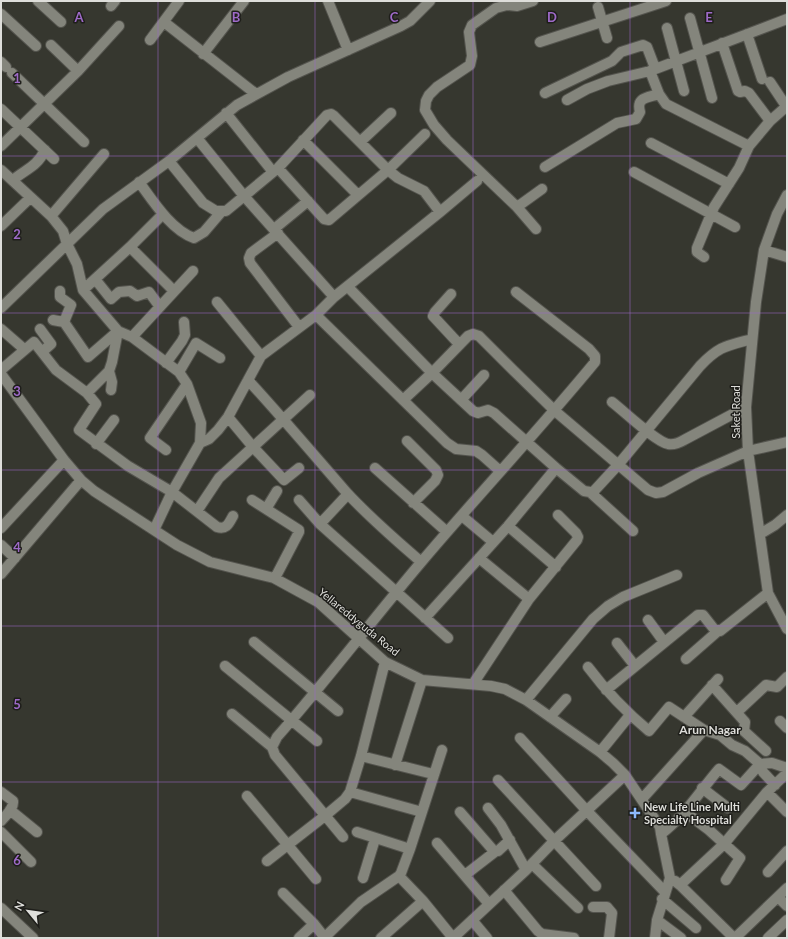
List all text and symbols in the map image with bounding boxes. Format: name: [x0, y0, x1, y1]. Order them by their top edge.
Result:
text: A: [73, 9, 84, 25]
text: B: [232, 9, 241, 25]
text: C: [390, 9, 399, 25]
text: D: [547, 9, 557, 25]
text: E: [705, 9, 713, 25]
text: 1: [13, 70, 21, 86]
text: 2: [13, 226, 21, 242]
text: 3: [13, 383, 21, 399]
street label: Saket Road: [729, 385, 742, 439]
text: 4: [13, 539, 21, 555]
street label: Yellareddyguda Road: [316, 585, 402, 658]
text: 5: [13, 696, 21, 712]
district label: Arun Nagar: [678, 722, 741, 737]
place label: New Life Line Multi Specialty Hospital: [644, 800, 740, 826]
marker: New Life Line Multi Specialty Hospital: [629, 807, 641, 819]
text: 6: [13, 852, 21, 868]
north arrow: [8, 891, 48, 931]
text: N: [11, 899, 27, 913]

